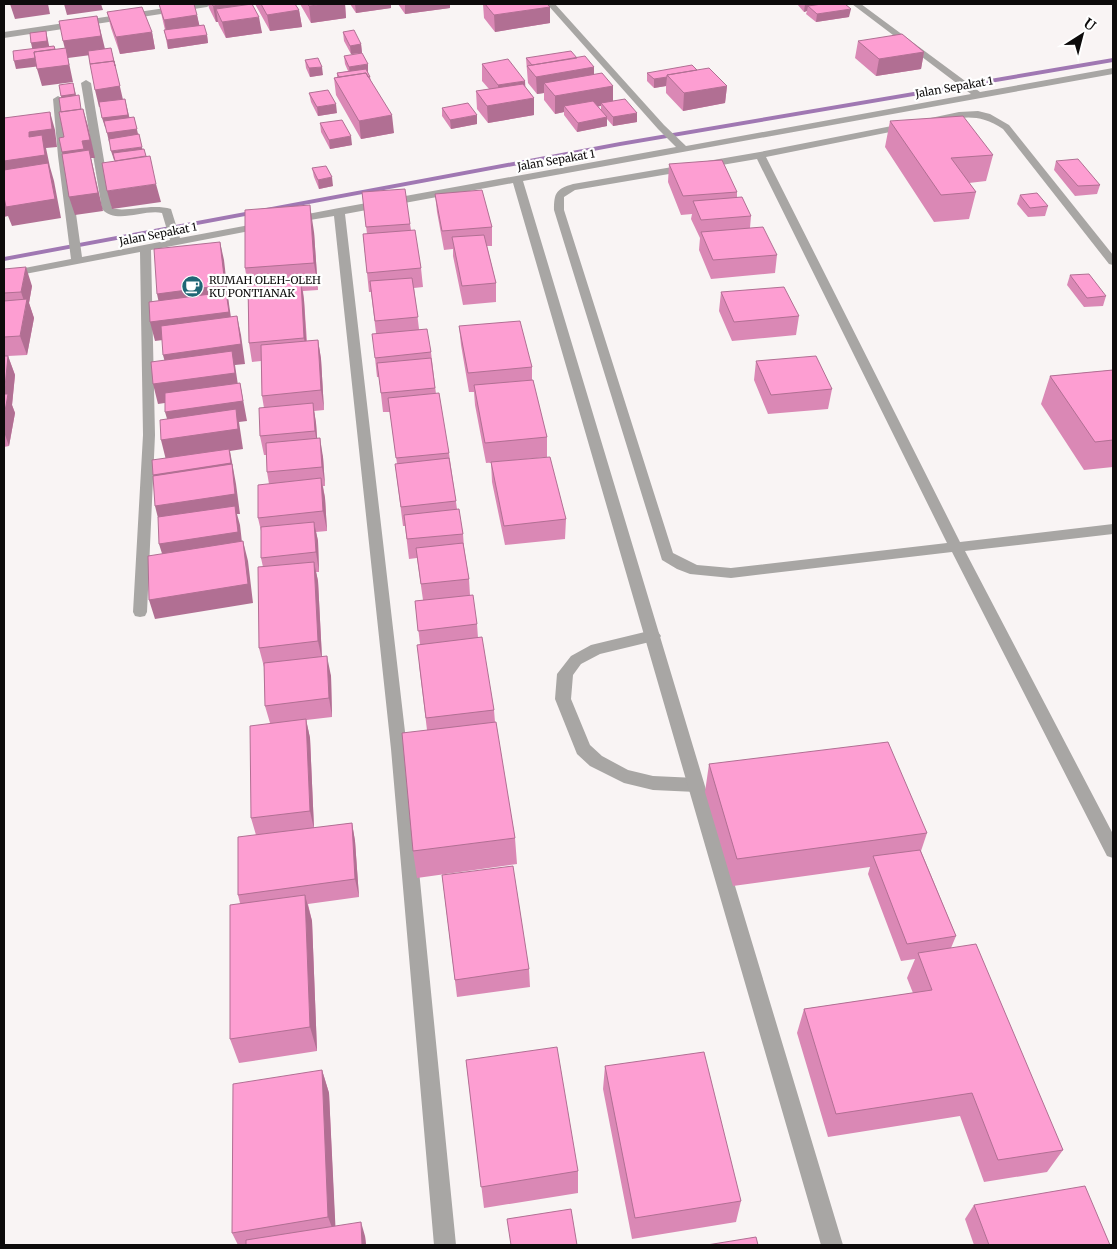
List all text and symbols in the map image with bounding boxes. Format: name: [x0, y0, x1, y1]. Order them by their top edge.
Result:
north arrow: [1057, 10, 1107, 60]
text: U: [1080, 14, 1100, 35]
street label: Jalan Sepakat 1: [913, 73, 994, 101]
street label: Jalan Sepakat 1: [515, 146, 596, 174]
street label: Jalan Sepakat 1: [117, 220, 198, 249]
place label: RUMAH OLEH-OLEH KU PONTIANAK: [209, 273, 321, 300]
cafe icon: RUMAH OLEH-OLEH KU PONTIANAK: [181, 274, 205, 298]

